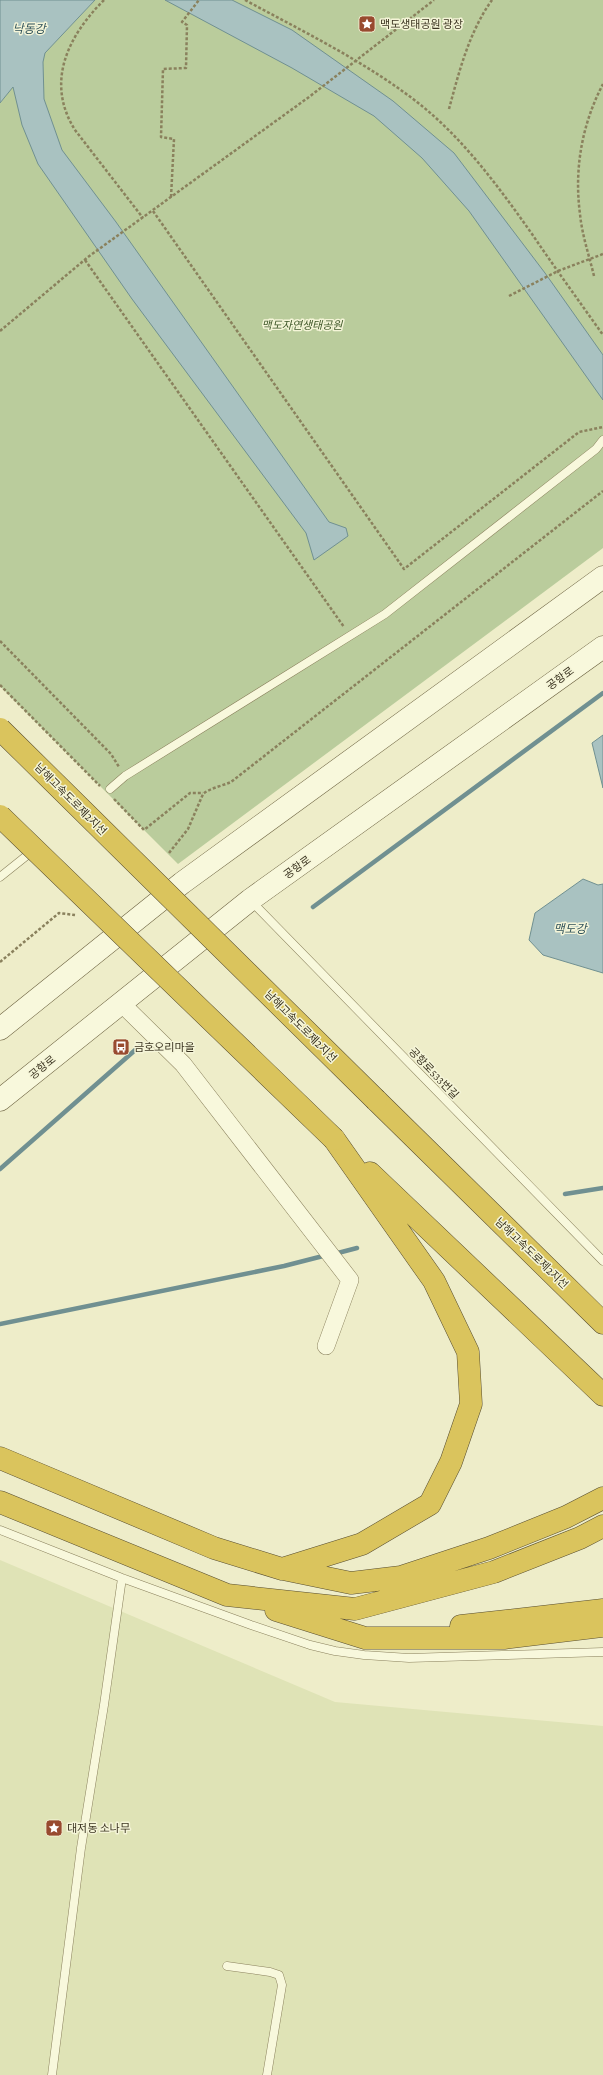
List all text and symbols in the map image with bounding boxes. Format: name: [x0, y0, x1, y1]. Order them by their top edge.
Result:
place icon: 맥도생태공원 광장: [357, 14, 377, 34]
place label: 맥도생태공원 광장: [380, 18, 463, 30]
water label: 낙동강: [12, 22, 48, 36]
park label: 맥도자연생태공원: [262, 319, 343, 331]
street label: 공항로: [544, 664, 576, 692]
street label: 남해고속도로제2지선: [33, 761, 109, 837]
street label: 공항로: [281, 853, 313, 881]
water label: 맥도강: [553, 922, 589, 936]
street label: 남해고속도로제2지선: [263, 988, 339, 1064]
bus stop icon: 금호오리마을: [111, 1037, 131, 1057]
place label: 금호오리마을: [134, 1041, 195, 1053]
street label: 공항로533번길: [407, 1045, 461, 1101]
street label: 공항로: [26, 1053, 58, 1081]
street label: 남해고속도로제2지선: [493, 1215, 571, 1291]
place icon: 대저동 소나무: [44, 1818, 64, 1838]
place label: 대저동 소나무: [67, 1822, 130, 1834]

